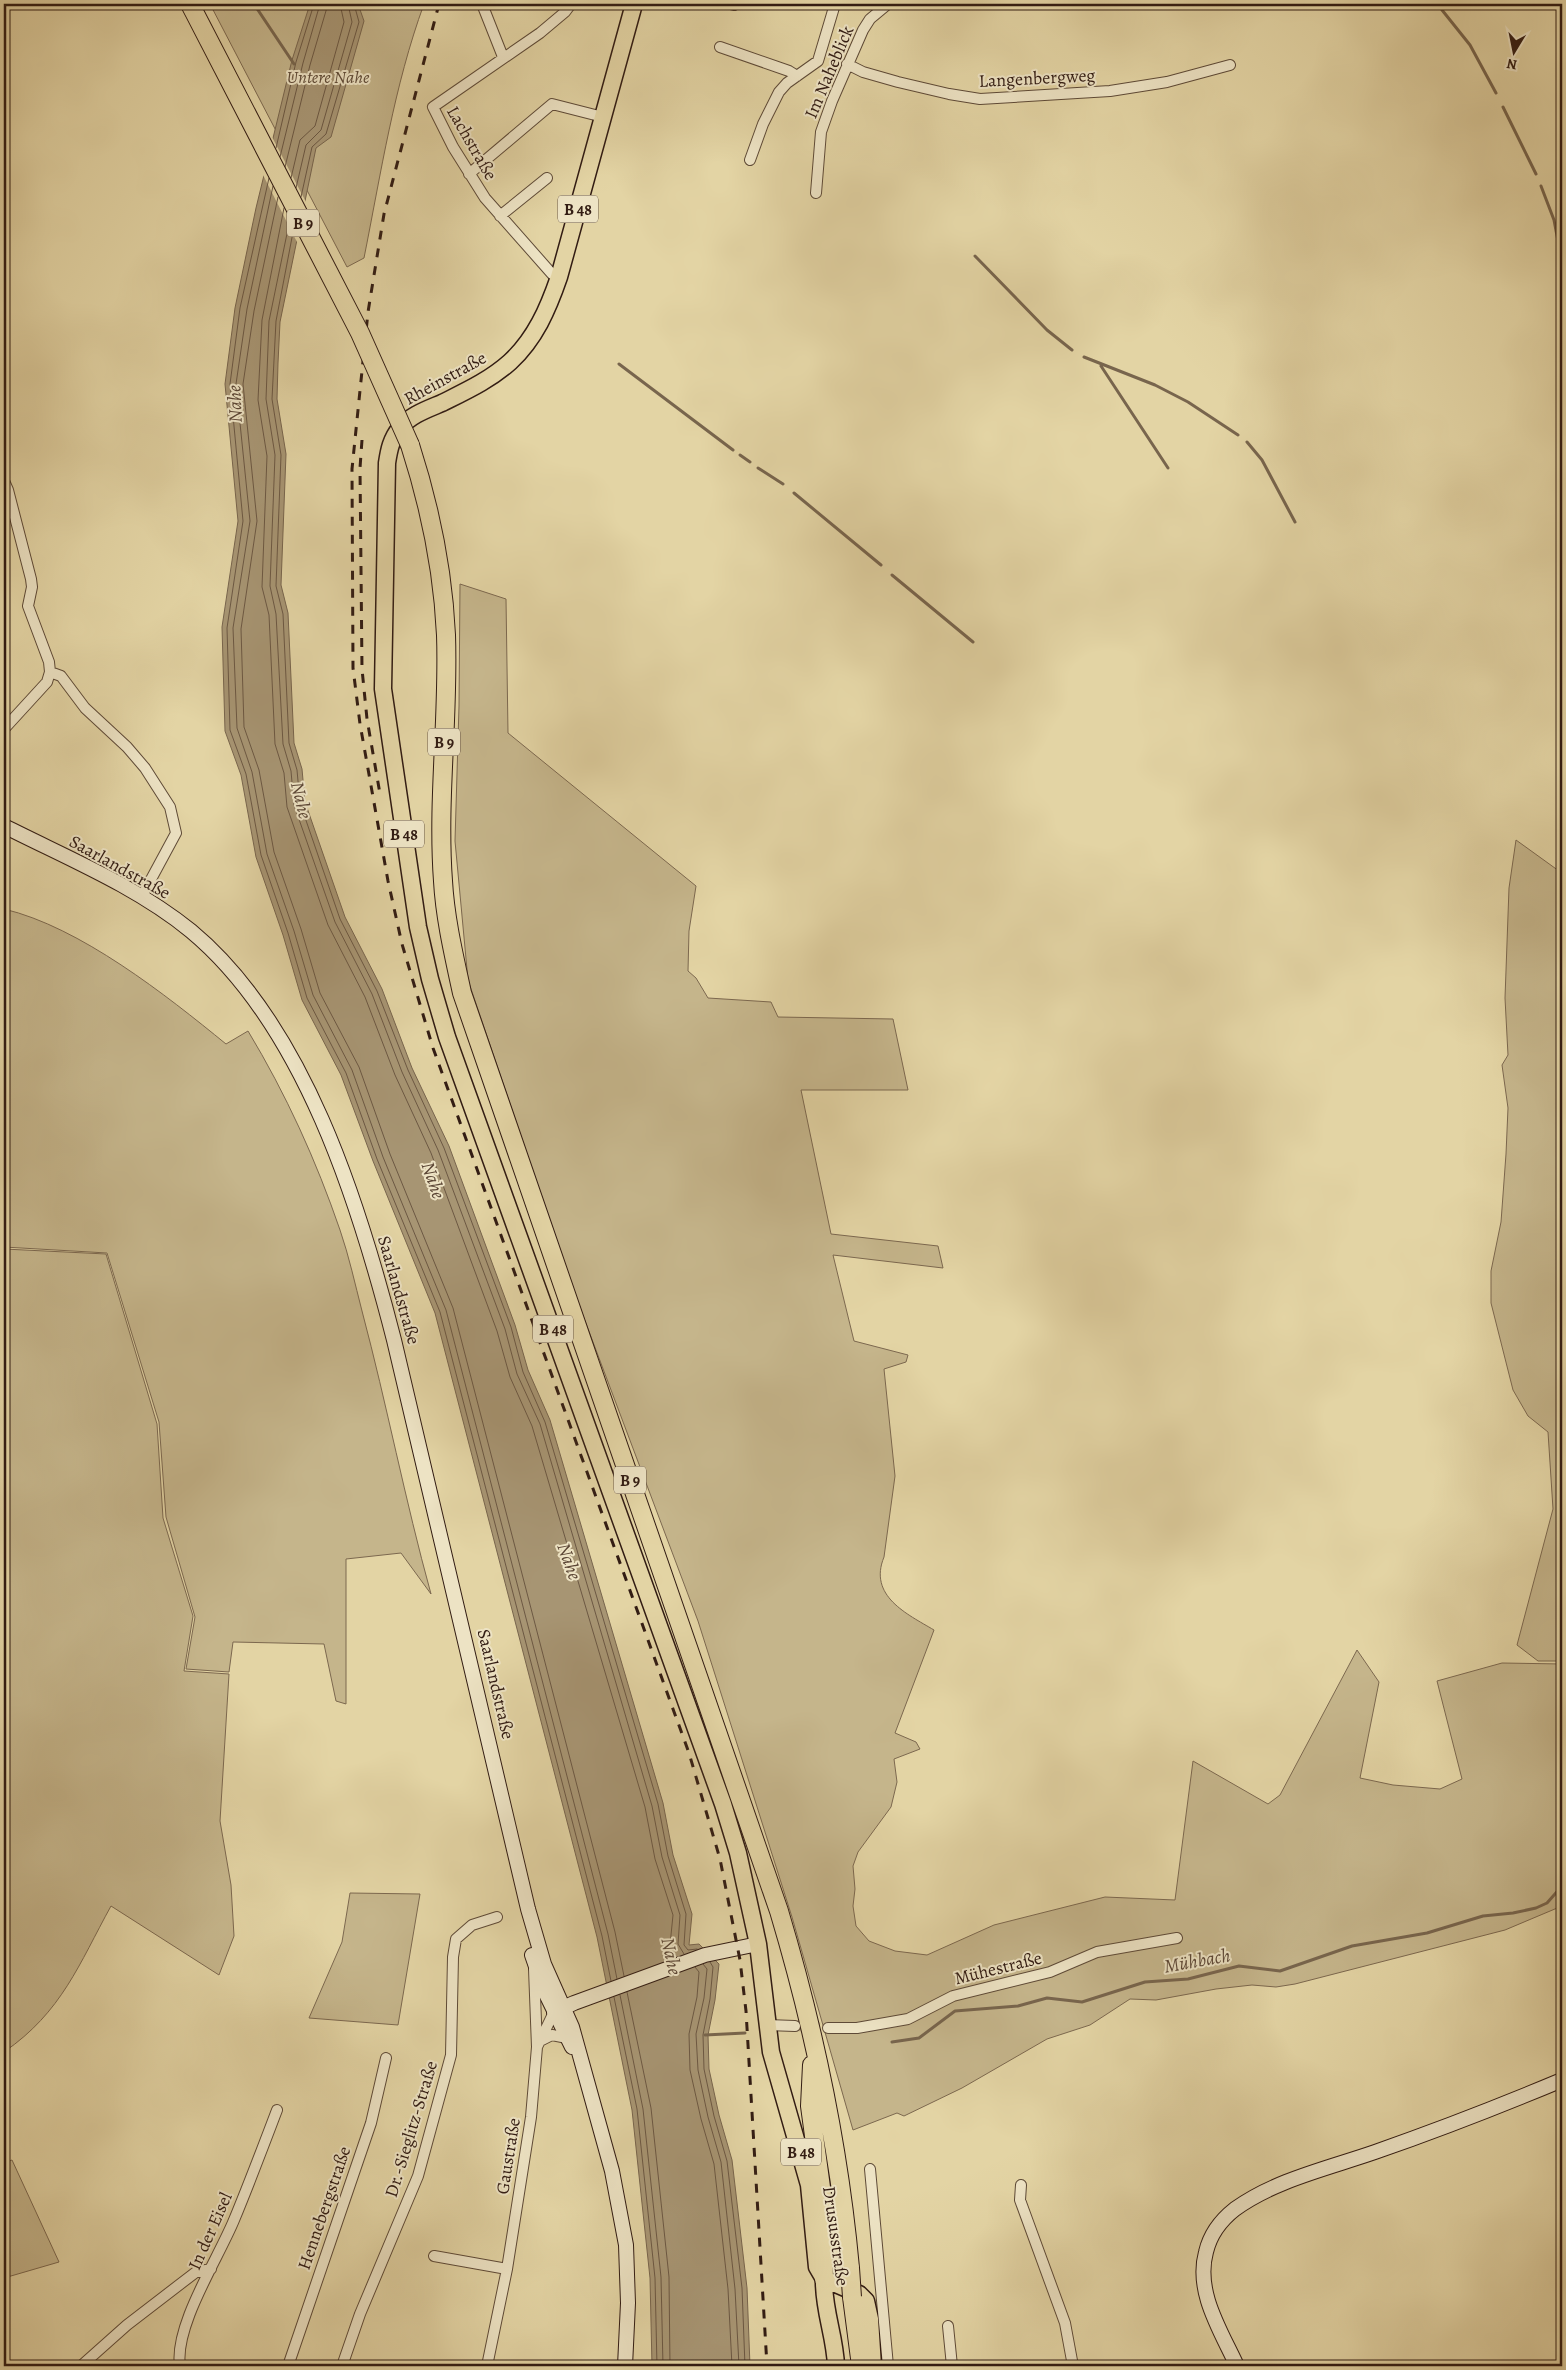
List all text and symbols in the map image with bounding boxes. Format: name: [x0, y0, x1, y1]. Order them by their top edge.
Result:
street label: Im Naheblick: [799, 22, 859, 122]
north arrow: [1488, 28, 1538, 78]
text: N: [1505, 54, 1519, 75]
street label: Langenbergweg: [978, 63, 1096, 93]
park label: Untere Nahe: [287, 65, 370, 89]
street label: Lachstraße: [441, 102, 503, 184]
road number: B 48: [558, 195, 598, 222]
road number: B 9: [287, 210, 319, 237]
street label: Rheinstraße: [400, 346, 490, 410]
water label: Nahe: [221, 385, 249, 423]
road number: B 9: [428, 729, 460, 756]
water label: Nahe: [284, 779, 318, 822]
road number: B 48: [384, 821, 424, 848]
street label: Saarlandstraße: [65, 829, 175, 905]
water label: Nahe: [415, 1158, 452, 1202]
street label: Saarlandstraße: [372, 1233, 426, 1347]
road number: B 48: [533, 1316, 573, 1342]
road number: B 9: [614, 1466, 646, 1494]
water label: Nahe: [550, 1539, 588, 1584]
street label: Saarlandstraße: [472, 1627, 520, 1741]
water label: Nahe: [654, 1935, 688, 1977]
water label: Mühbach: [1162, 1942, 1232, 1980]
street label: Mühestraße: [952, 1946, 1044, 1990]
street label: Dr.-Sieglitz-Straße: [379, 2058, 443, 2200]
street label: Gaustraße: [490, 2116, 526, 2196]
road number: B 48: [781, 2138, 821, 2166]
street label: Hennebergstraße: [292, 2143, 356, 2273]
street label: Drususstraße: [817, 2185, 855, 2287]
street label: In der Eisel: [182, 2188, 238, 2274]

